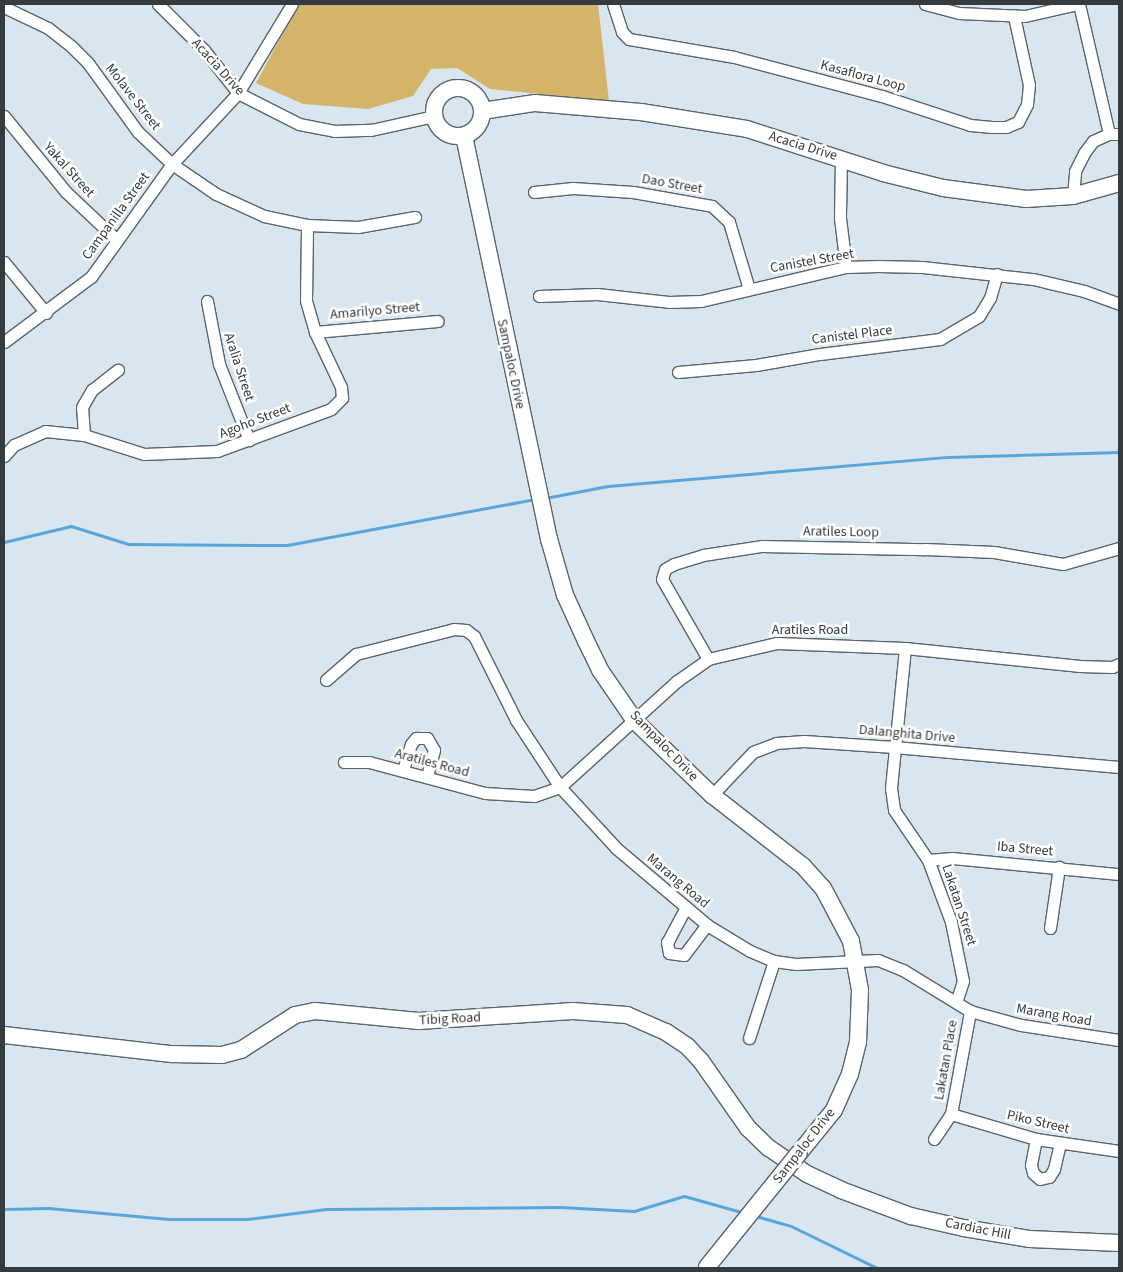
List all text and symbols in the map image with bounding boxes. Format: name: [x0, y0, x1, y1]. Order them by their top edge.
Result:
street label: Acacia Drive: [188, 35, 248, 99]
street label: Kasaflora Loop: [819, 57, 907, 95]
street label: Molave Street: [102, 60, 164, 134]
street label: Acacia Drive: [767, 128, 839, 164]
street label: Yakal Street: [40, 139, 98, 201]
street label: Campanilla Street: [79, 169, 153, 263]
street label: Dao Street: [640, 170, 704, 198]
street label: Canistel Street: [769, 245, 855, 277]
street label: Amarilyo Street: [329, 299, 421, 323]
street label: Sampaloc Drive: [493, 318, 529, 410]
street label: Canistel Place: [811, 322, 893, 348]
street label: Aralia Street: [220, 331, 258, 403]
street label: Agoho Street: [217, 400, 293, 442]
street label: Aratiles Loop: [803, 523, 879, 541]
street label: Aratiles Road: [772, 622, 848, 638]
street label: Sampaloc Drive: [626, 707, 702, 785]
street label: Dalanghita Drive: [858, 721, 956, 747]
street label: Aratiles Road: [393, 745, 471, 781]
street label: Iba Street: [996, 838, 1054, 860]
street label: Marang Road: [643, 850, 713, 912]
street label: Lakatan Street: [938, 862, 980, 948]
street label: Marang Road: [1015, 1000, 1093, 1030]
street label: Tibig Road: [419, 1009, 481, 1029]
street label: Lakatan Place: [931, 1019, 961, 1101]
street label: Sampaloc Drive: [769, 1105, 839, 1187]
street label: Piko Street: [1005, 1107, 1071, 1137]
street label: Cardiac Hill: [944, 1214, 1012, 1244]

